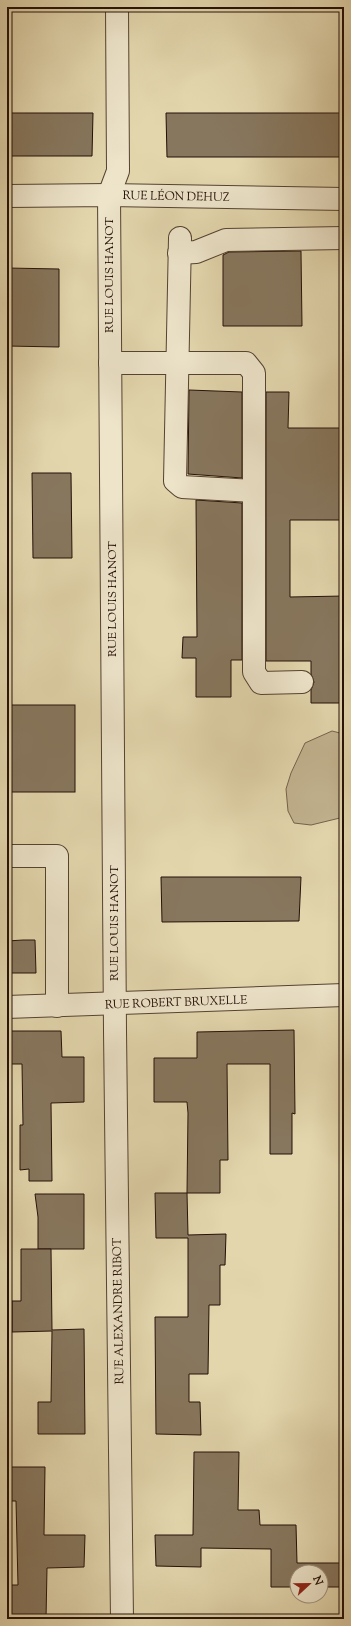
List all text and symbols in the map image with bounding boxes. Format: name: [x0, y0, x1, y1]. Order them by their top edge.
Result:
street label: RUE LÉON DEHUZ: [122, 187, 230, 207]
street label: RUE LOUIS HANOT: [101, 216, 119, 333]
street label: RUE LOUIS HANOT: [104, 540, 122, 657]
street label: RUE LOUIS HANOT: [106, 864, 124, 981]
street label: RUE ROBERT BRUXELLE: [104, 991, 248, 1014]
street label: RUE ALEXANDRE RIBOT: [109, 1237, 129, 1385]
north arrow: [289, 1564, 329, 1604]
text: N: [308, 1573, 326, 1588]

